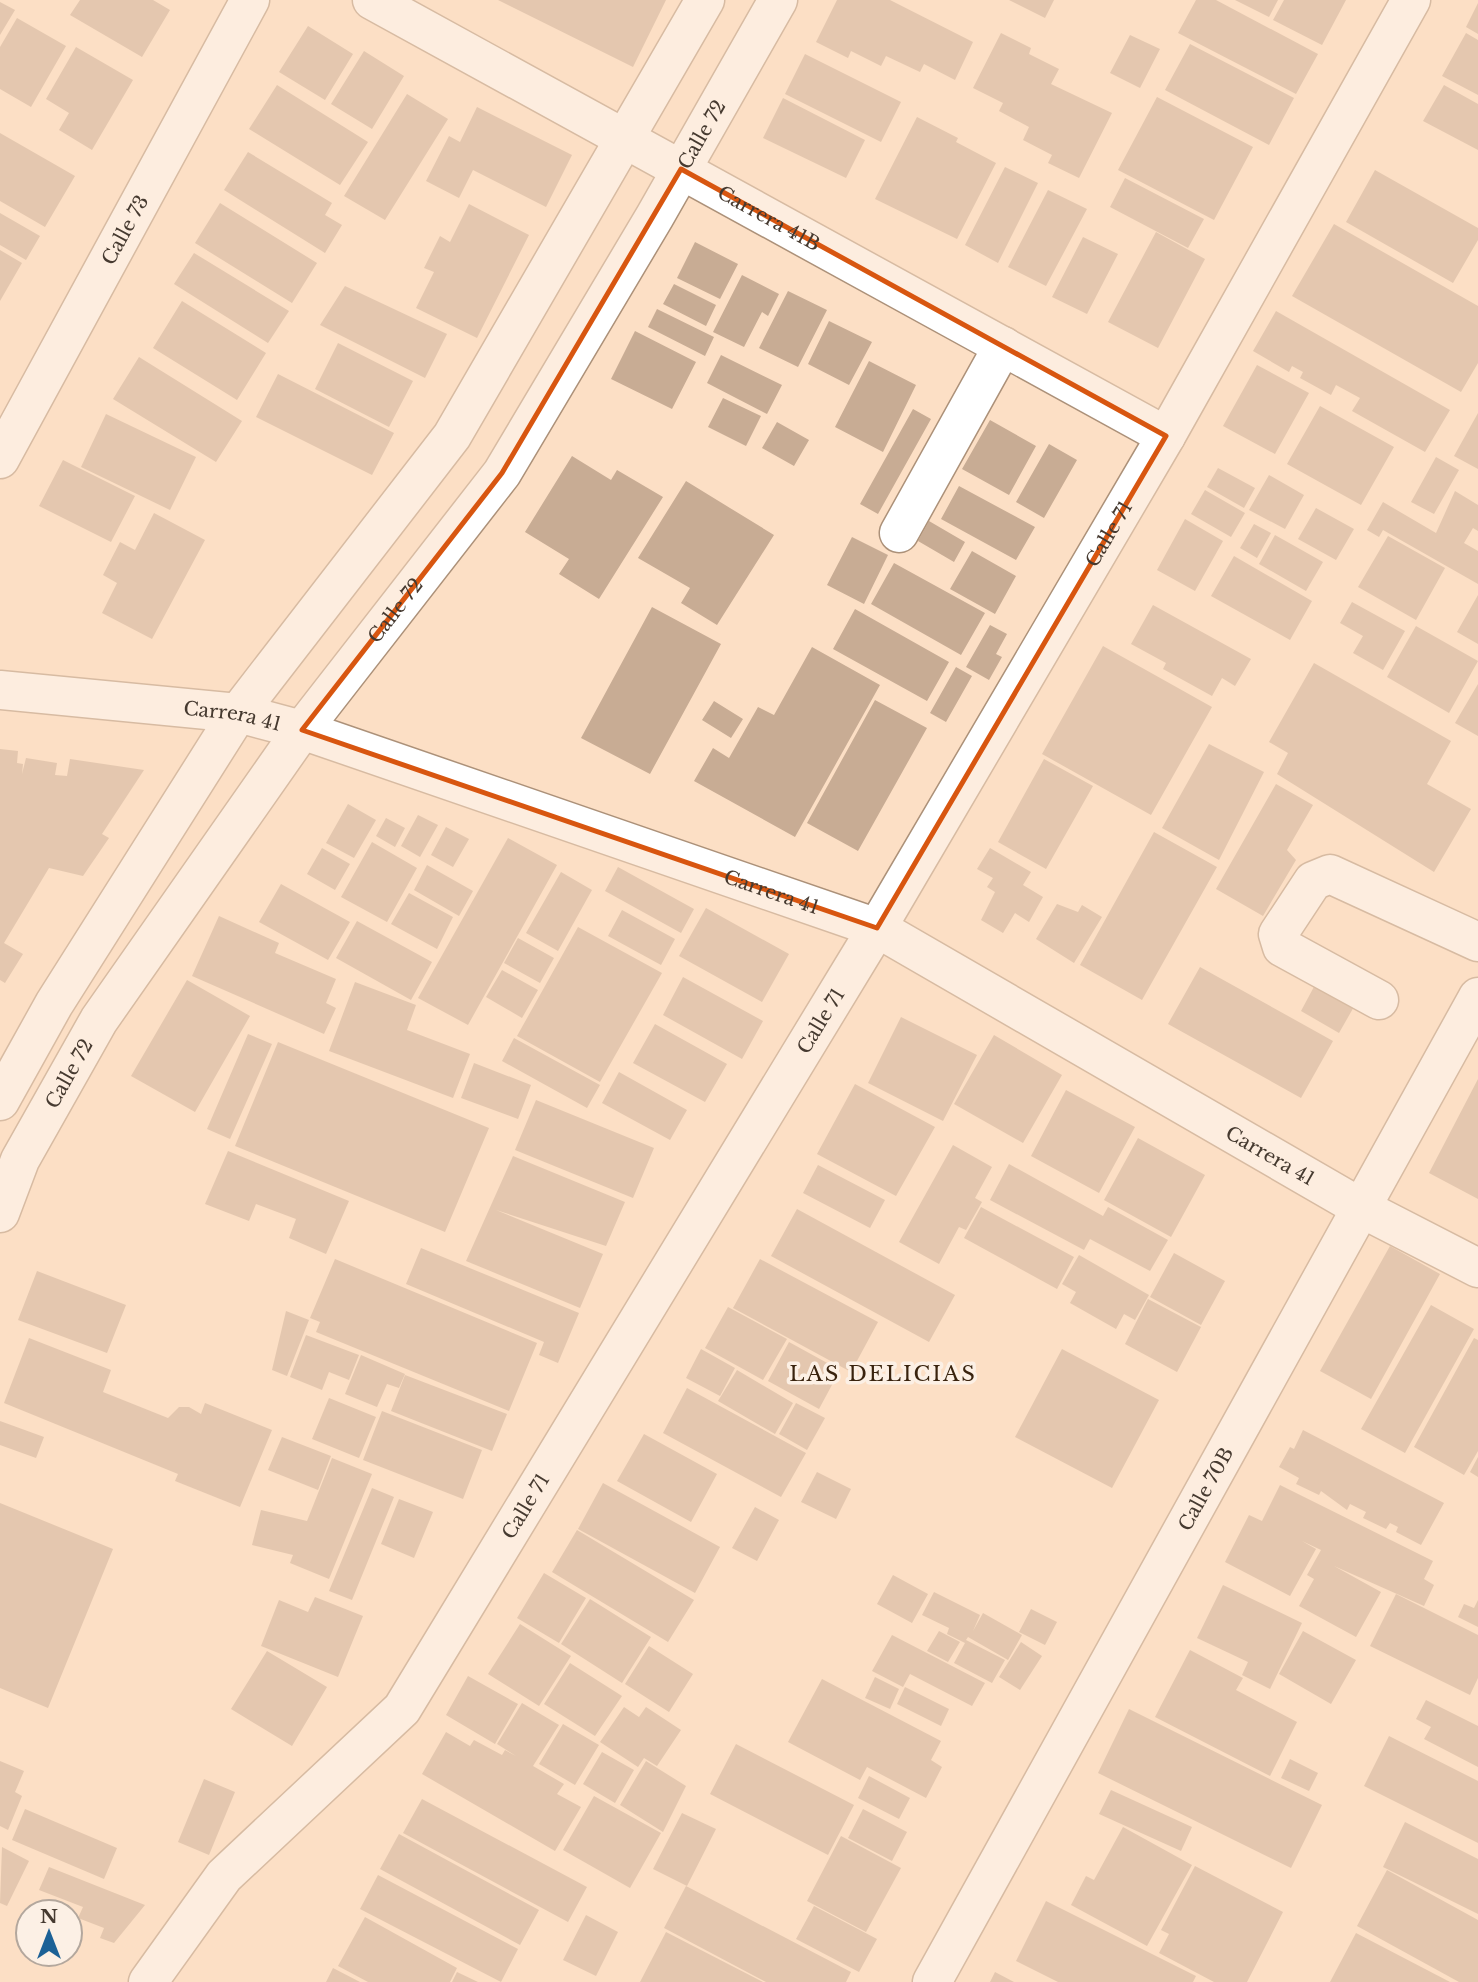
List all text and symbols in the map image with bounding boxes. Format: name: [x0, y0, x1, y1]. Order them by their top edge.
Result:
street label: Calle 72: [673, 96, 730, 173]
street label: Carrera 41B: [714, 181, 824, 255]
street label: Calle 73: [97, 191, 153, 269]
street label: Calle 71: [1080, 497, 1137, 571]
street label: Calle 72: [363, 573, 427, 647]
street label: Carrera 41: [182, 696, 284, 736]
street label: Carrera 41: [721, 865, 822, 919]
street label: Calle 71: [792, 984, 849, 1058]
street label: Calle 72: [40, 1035, 97, 1112]
street label: Carrera 41: [1222, 1121, 1319, 1190]
district label: LAS DELICIAS: [789, 1361, 977, 1387]
street label: Calle 70B: [1173, 1443, 1238, 1535]
street label: Calle 71: [497, 1469, 554, 1543]
north arrow: [14, 1898, 84, 1968]
text: N: [40, 1905, 58, 1928]

